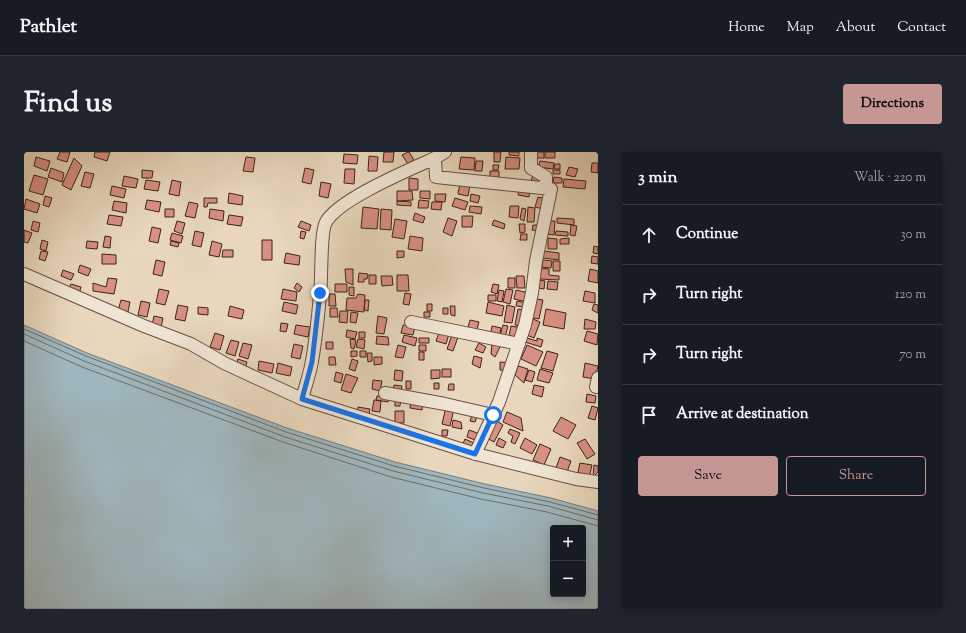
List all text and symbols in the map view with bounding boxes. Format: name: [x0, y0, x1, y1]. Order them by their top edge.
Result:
text: Pathlet: [20, 14, 77, 41]
text: Home: [728, 18, 765, 38]
text: Map: [787, 18, 814, 38]
text: About: [836, 18, 875, 38]
text: Contact: [897, 18, 946, 38]
text: Find us: [24, 84, 112, 124]
button: Directions: [843, 84, 942, 124]
text: 3 min: [638, 166, 677, 190]
text: Walk · 220 m: [854, 169, 926, 187]
icon: ahead: [638, 224, 660, 246]
text: Continue: [676, 224, 738, 245]
text: 30 m: [900, 226, 926, 244]
route end: [311, 284, 329, 302]
icon: right: [638, 284, 660, 306]
text: Turn right: [676, 284, 742, 305]
text: 120 m: [895, 286, 926, 304]
icon: right: [638, 344, 660, 366]
text: Turn right: [676, 344, 742, 365]
text: 70 m: [899, 346, 926, 364]
icon: arrive: [638, 404, 660, 426]
text: Arrive at destination: [676, 404, 809, 425]
route start: [484, 406, 502, 424]
button: Save: [638, 456, 778, 496]
button: Share: [786, 456, 926, 496]
map controls: [550, 525, 586, 597]
button: +: [550, 525, 586, 561]
button: −: [550, 561, 586, 597]

